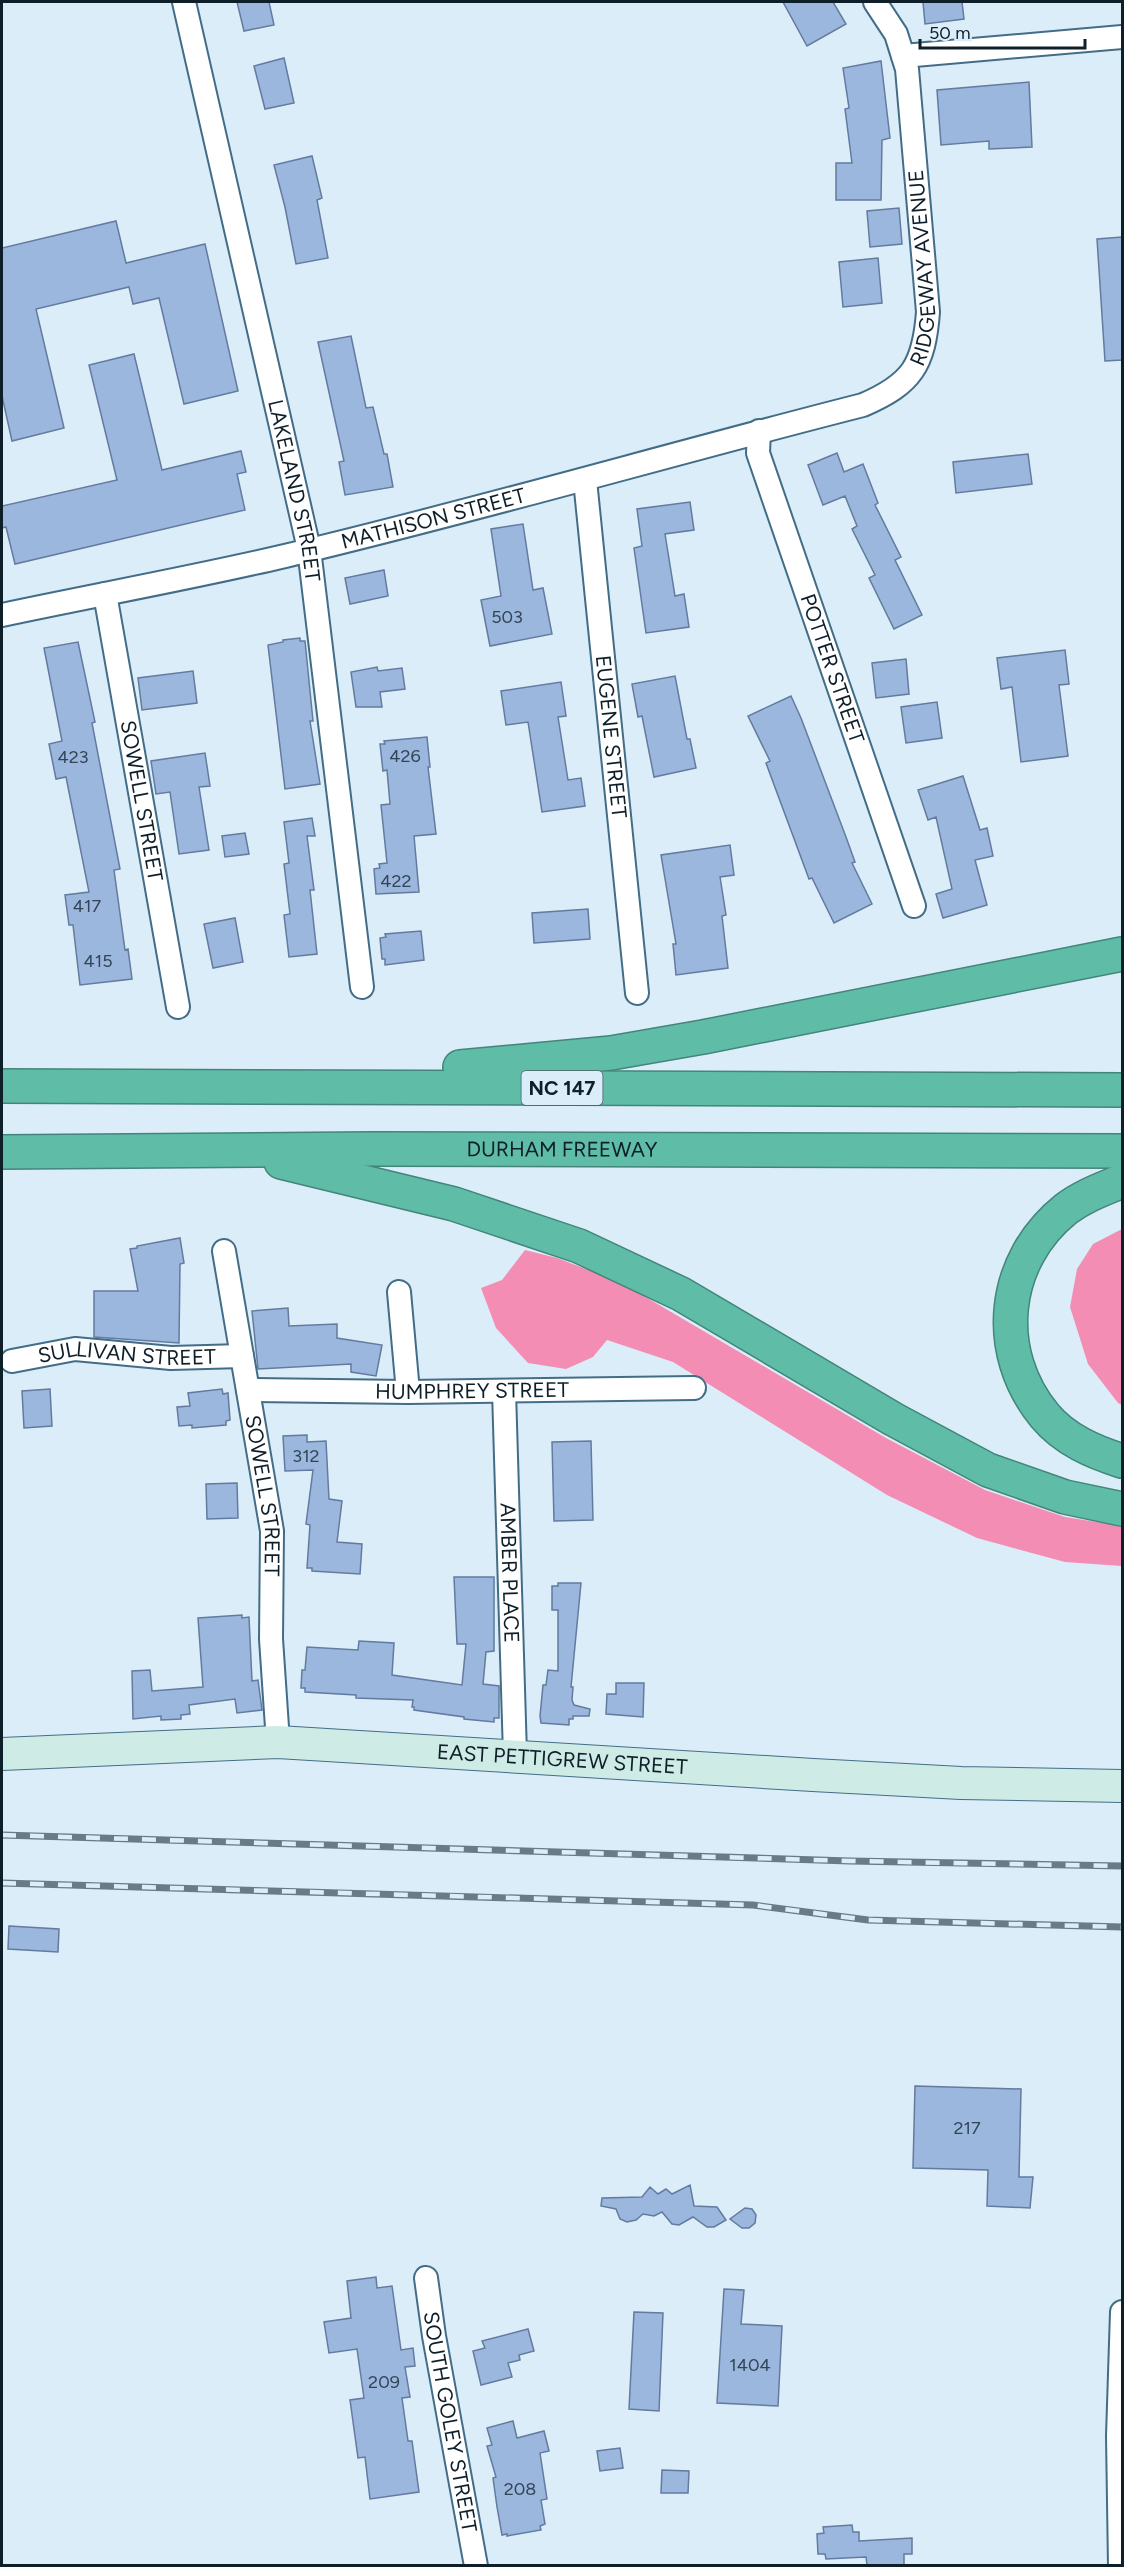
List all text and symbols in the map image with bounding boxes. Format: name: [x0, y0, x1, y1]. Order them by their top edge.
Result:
scale bar: [920, 12, 1085, 50]
text: 50 m: [929, 22, 971, 44]
street label: RIDGEWAY AVENUE: [903, 169, 940, 369]
street label: LAKELAND STREET: [263, 397, 326, 583]
street label: MATHISON STREET: [338, 482, 529, 554]
street label: POTTER STREET: [795, 590, 870, 747]
house number: 503: [491, 606, 523, 628]
street label: EUGENE STREET: [591, 654, 632, 820]
street label: SOWELL STREET: [116, 718, 169, 883]
house number: 426: [389, 745, 421, 767]
house number: 423: [57, 746, 89, 768]
house number: 422: [380, 870, 412, 892]
house number: 417: [73, 895, 101, 917]
house number: 415: [84, 950, 112, 972]
road number: NC 147: [522, 1071, 602, 1105]
street label: DURHAM FREEWAY: [466, 1136, 658, 1162]
street label: SULLIVAN STREET: [36, 1336, 217, 1370]
street label: HUMPHREY STREET: [375, 1377, 570, 1404]
street label: SOWELL STREET: [240, 1413, 285, 1577]
house number: 312: [292, 1445, 320, 1467]
street label: AMBER PLACE: [495, 1503, 525, 1643]
street label: EAST PETTIGREW STREET: [436, 1739, 689, 1779]
house number: 217: [953, 2117, 981, 2139]
street label: SOUTH GOLEY STREET: [419, 2310, 483, 2535]
house number: 1404: [729, 2354, 771, 2376]
house number: 209: [368, 2371, 400, 2393]
house number: 208: [504, 2478, 536, 2500]

